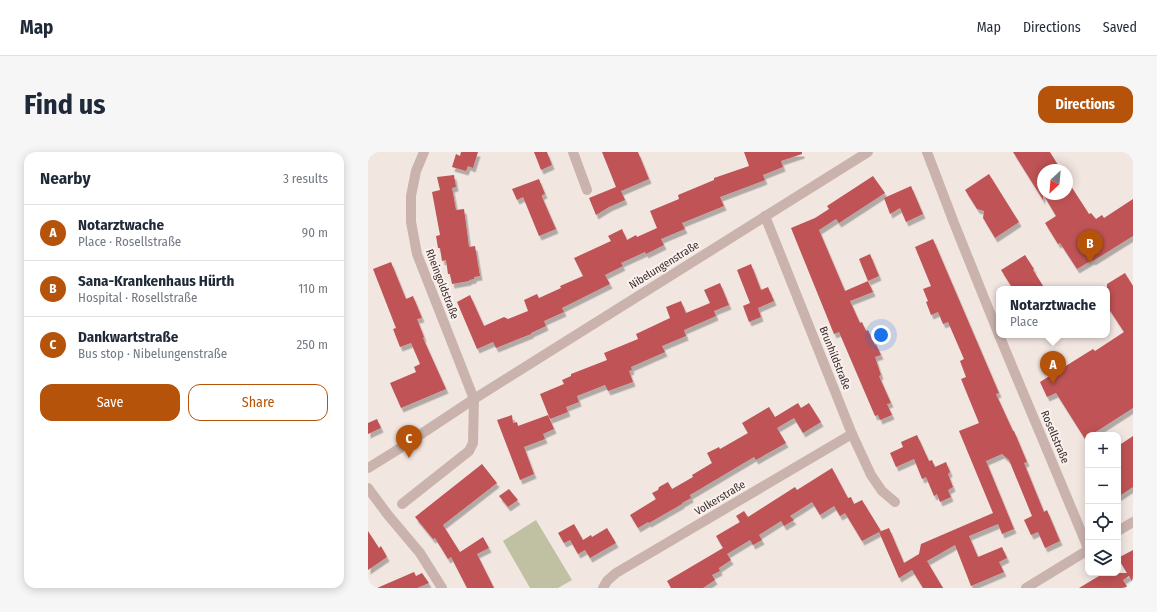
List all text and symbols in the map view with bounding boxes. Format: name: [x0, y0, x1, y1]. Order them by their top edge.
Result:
text: Map: [20, 16, 53, 39]
text: Map: [977, 19, 1001, 36]
text: Directions: [1023, 19, 1081, 36]
text: Saved: [1103, 19, 1137, 36]
button: Directions: [1038, 86, 1133, 123]
text: Find us: [24, 88, 106, 121]
north arrow: [1037, 164, 1073, 200]
text: Nearby: [40, 168, 91, 189]
text: 3 results: [283, 171, 328, 186]
text: Notarztwache: [78, 216, 164, 234]
text: A: [49, 225, 57, 240]
text: 90 m: [302, 225, 328, 240]
pin: B: [1077, 230, 1103, 263]
text: Place · Rosellstraße: [78, 234, 181, 249]
street label: Nibelungenstraße: [627, 238, 701, 292]
street label: Rheingoldstraße: [423, 247, 461, 321]
text: Sana-Krankenhaus Hürth: [78, 272, 234, 290]
text: B: [49, 281, 57, 296]
text: 110 m: [298, 281, 328, 296]
popup: [996, 286, 1110, 338]
text: Hospital · Rosellstraße: [78, 290, 197, 305]
text: Notarztwache: [1010, 296, 1096, 314]
text: Place: [1010, 314, 1038, 329]
street label: Brunhildstraße: [816, 324, 854, 392]
your location: [871, 325, 891, 345]
text: Dankwartstraße: [78, 328, 178, 346]
text: C: [50, 337, 56, 352]
text: 250 m: [296, 337, 328, 352]
text: Bus stop · Nibelungenstraße: [78, 346, 227, 361]
pin: A: [1040, 351, 1066, 384]
button: Save: [40, 384, 180, 421]
button: Share: [188, 384, 328, 421]
street label: Rosellstraße: [1038, 409, 1072, 465]
pin: C: [396, 425, 422, 458]
map controls: [1085, 432, 1121, 576]
button: +: [1085, 432, 1121, 468]
button: −: [1085, 468, 1121, 504]
street label: Volkerstraße: [692, 478, 748, 518]
button: locate: [1085, 504, 1121, 540]
button: layers: [1085, 540, 1121, 576]

